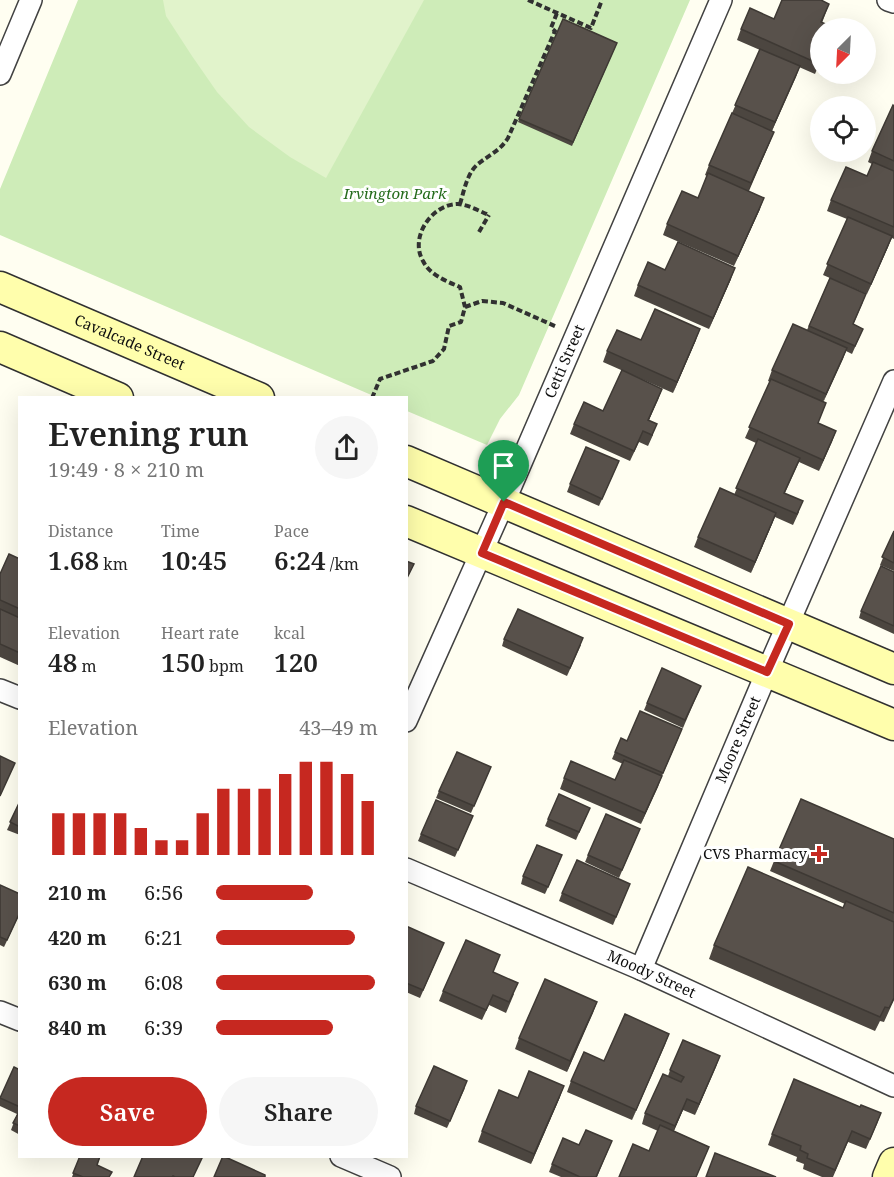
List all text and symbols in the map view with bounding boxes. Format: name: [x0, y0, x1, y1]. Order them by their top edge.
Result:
north arrow: [810, 18, 876, 84]
map controls: [810, 18, 876, 162]
button: locate: [810, 96, 876, 162]
park label: Irvington Park: [342, 183, 447, 203]
street label: Cavalcade Street: [72, 309, 188, 374]
street label: Cetti Street: [539, 321, 589, 401]
text: Evening run: [48, 411, 249, 456]
button: share: [315, 416, 378, 479]
pin: [478, 440, 529, 502]
icon: arrive: [487, 449, 520, 482]
text: 19:49 · 8 × 210 m: [48, 456, 204, 483]
text: Distance: [48, 520, 113, 542]
text: Time: [161, 520, 200, 542]
text: Pace: [274, 520, 309, 542]
text: 1.68: [48, 542, 99, 578]
text: 10:45: [161, 542, 227, 578]
text: 6:24: [274, 542, 326, 578]
text: km: [99, 553, 128, 575]
text: /km: [326, 553, 359, 575]
text: Elevation: [48, 622, 120, 644]
text: Heart rate: [161, 622, 239, 644]
text: kcal: [274, 622, 305, 644]
text: 48: [48, 644, 77, 680]
text: 150: [161, 644, 205, 680]
text: 120: [274, 644, 318, 680]
text: m: [77, 655, 97, 677]
text: bpm: [205, 655, 244, 677]
street label: Moore Street: [710, 693, 765, 786]
text: Elevation: [48, 714, 138, 741]
text: 43–49 m: [299, 714, 378, 741]
place label: CVS Pharmacy: [703, 843, 808, 863]
marker: CVS Pharmacy: [812, 847, 826, 861]
text: 210 m: [48, 879, 107, 906]
text: 6:56: [144, 879, 183, 906]
text: 420 m: [48, 924, 107, 951]
text: 6:21: [144, 924, 183, 951]
street label: Moody Street: [605, 945, 699, 1002]
text: 630 m: [48, 969, 107, 996]
text: 6:08: [144, 969, 183, 996]
text: 840 m: [48, 1014, 107, 1041]
text: 6:39: [144, 1014, 183, 1041]
button: Save: [48, 1077, 207, 1146]
button: Share: [219, 1077, 378, 1146]

